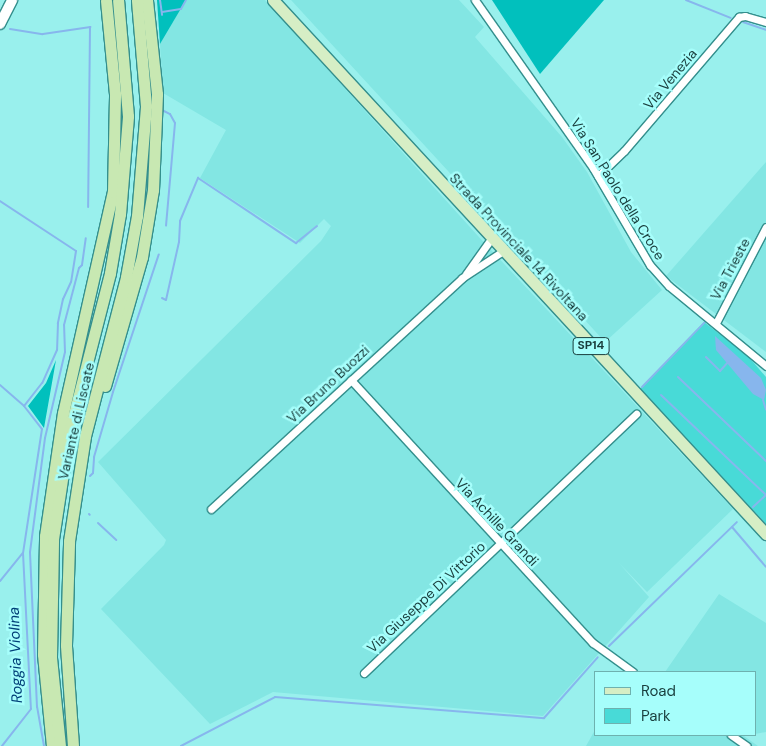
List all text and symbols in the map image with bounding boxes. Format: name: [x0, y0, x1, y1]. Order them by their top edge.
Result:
street label: Via Venezia: [640, 45, 700, 113]
street label: Via San Paolo della Croce: [567, 115, 669, 263]
street label: Strada Provinciale 14 Rivoltana: [446, 170, 592, 324]
street label: Via Trieste: [707, 235, 753, 303]
road number: SP14: [572, 336, 610, 356]
street label: Via Bruno Buozzi: [283, 341, 373, 427]
street label: Variante di Liscate: [54, 361, 98, 481]
street label: Via Achille Grandi: [452, 475, 542, 569]
street label: Via Giuseppe Di Vittorio: [363, 538, 489, 656]
water label: Roggia Violina: [5, 606, 27, 704]
legend: [594, 671, 756, 736]
text: Road: [641, 681, 676, 701]
text: Park: [641, 706, 671, 726]

